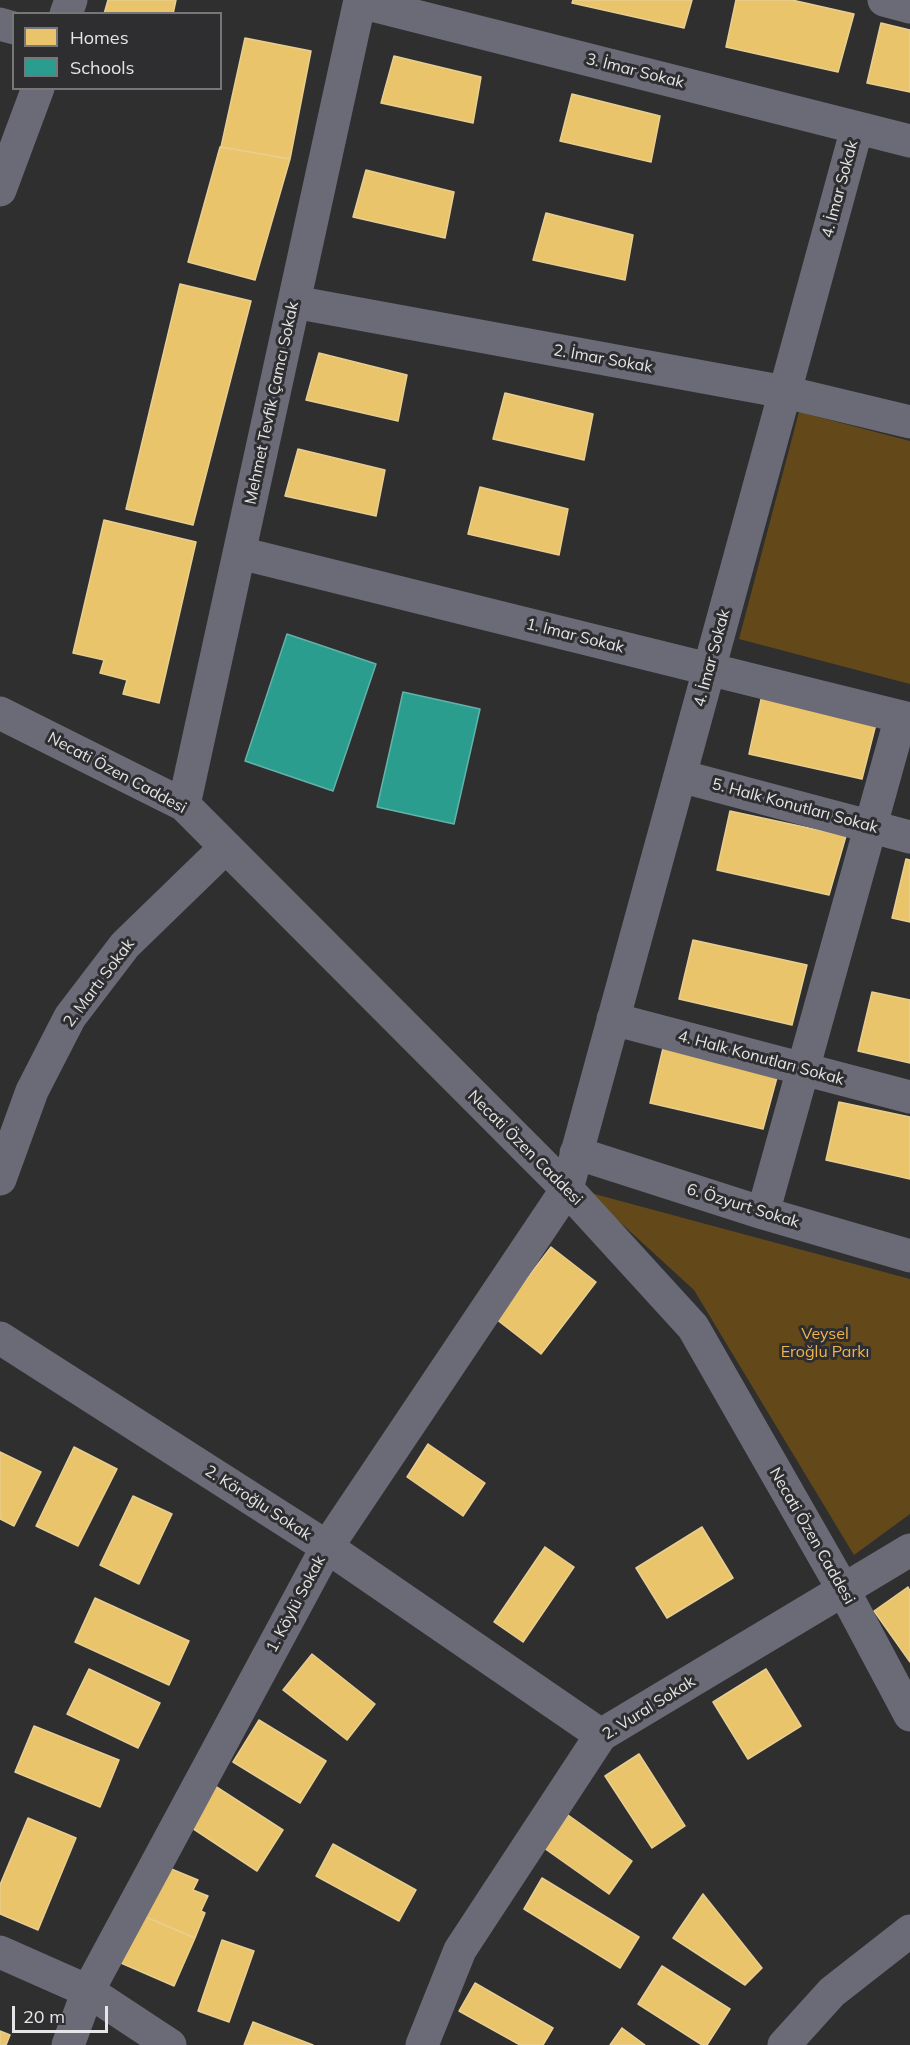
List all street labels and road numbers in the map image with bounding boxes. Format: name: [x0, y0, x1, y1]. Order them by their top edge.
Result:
street label: 3. İmar Sokak: [584, 50, 686, 92]
street label: 4. İmar Sokak: [818, 138, 862, 240]
street label: Mehmet Tevfik Çamcı Sokak: [241, 300, 303, 506]
street label: 2. İmar Sokak: [552, 341, 654, 377]
street label: 4. İmar Sokak: [690, 607, 734, 709]
street label: 1. İmar Sokak: [524, 615, 626, 657]
street label: Necati Özen Caddesi: [44, 728, 190, 818]
street label: 5. Halk Konutları Sokak: [710, 775, 880, 837]
street label: 2. Martı Sokak: [60, 935, 138, 1031]
street label: 4. Halk Konutları Sokak: [676, 1027, 846, 1089]
street label: Necati Özen Caddesi: [464, 1087, 586, 1209]
street label: 6. Özyurt Sokak: [684, 1180, 802, 1232]
street label: 2. Köroğlu Sokak: [201, 1461, 315, 1545]
street label: Necati Özen Caddesi: [765, 1464, 859, 1608]
street label: 1. Köylü Sokak: [262, 1552, 330, 1656]
street label: 2. Vural Sokak: [599, 1672, 699, 1744]

